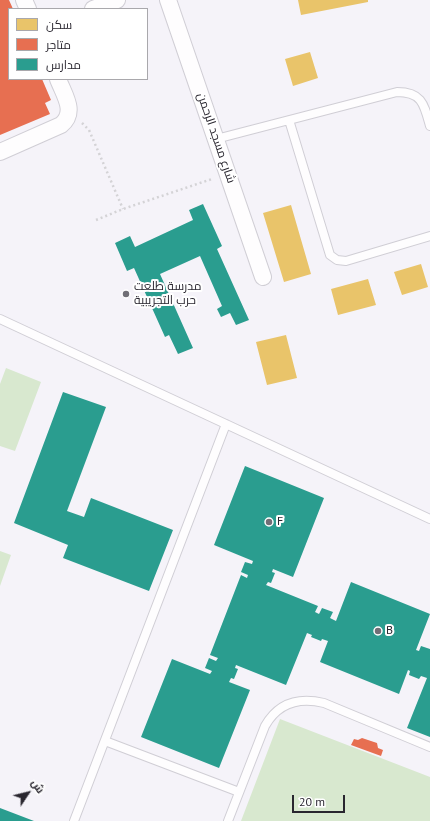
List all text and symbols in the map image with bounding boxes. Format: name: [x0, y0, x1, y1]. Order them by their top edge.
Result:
legend: [8, 8, 148, 80]
text: سكن: [46, 17, 72, 32]
text: متاجر: [46, 37, 71, 52]
text: مدارس: [46, 57, 81, 72]
street label: شارع مسجد الرحمن: [194, 91, 238, 185]
place label: مدرسة طلعت حرب التجريبية: [134, 280, 201, 308]
marker: مدرسة طلعت حرب التجريبية: [121, 289, 131, 299]
place label: F: [277, 515, 283, 529]
marker: F: [264, 517, 274, 527]
place label: B: [386, 624, 393, 638]
marker: B: [373, 626, 383, 636]
north arrow: [8, 773, 48, 813]
text: ش: [28, 776, 48, 796]
scale bar: [294, 787, 347, 813]
text: 20 m: [299, 794, 325, 809]

